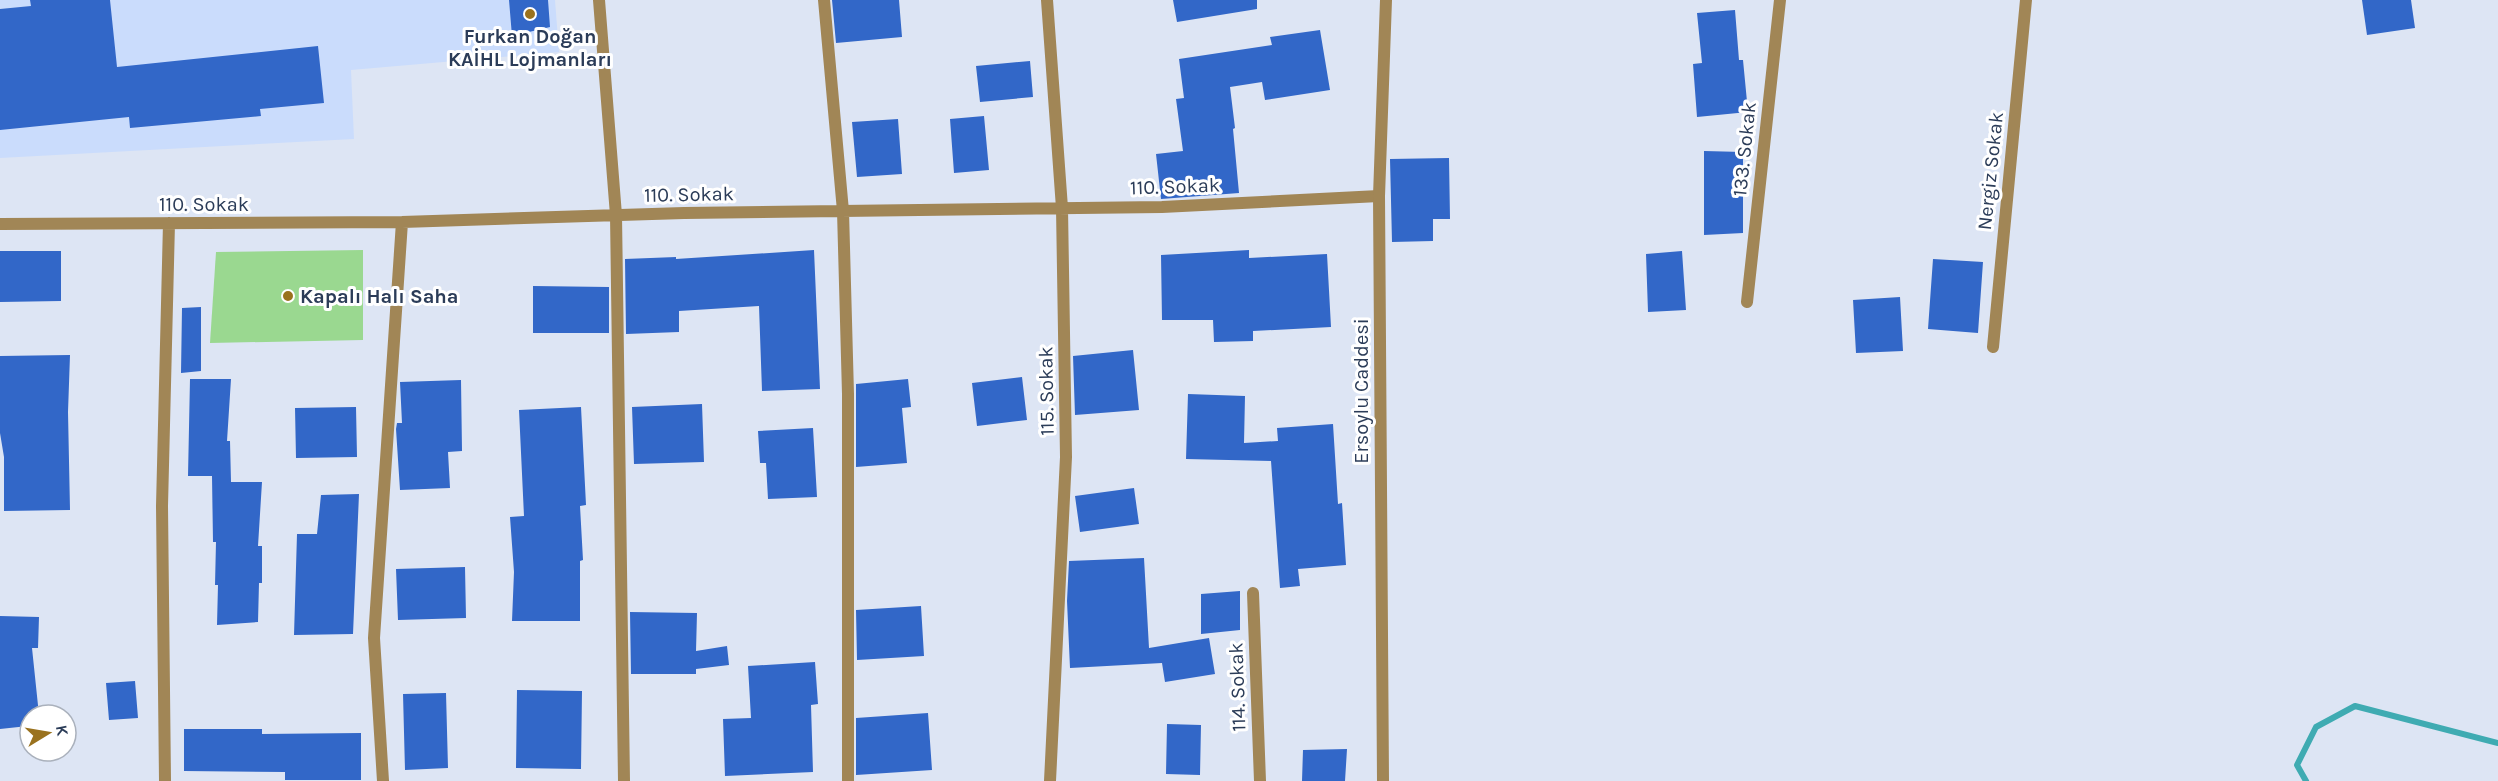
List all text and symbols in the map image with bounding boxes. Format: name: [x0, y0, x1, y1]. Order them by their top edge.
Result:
marker: Furkan Doğan KAİHL Lojmanları: [523, 7, 537, 21]
place label: Furkan Doğan KAİHL Lojmanları: [448, 25, 612, 71]
street label: 133. Sokak: [1728, 101, 1761, 198]
street label: Nergiz Sokak: [1973, 111, 2008, 231]
street label: 110. Sokak: [1130, 173, 1220, 200]
street label: 110. Sokak: [644, 182, 734, 207]
street label: 110. Sokak: [159, 193, 249, 216]
place label: Kapalı Halı Saha: [300, 285, 459, 308]
marker: Kapalı Halı Saha: [281, 289, 295, 303]
street label: Ersoylu Caddesi: [1350, 318, 1373, 464]
street label: 115. Sokak: [1034, 346, 1059, 436]
street label: 114. Sokak: [1224, 642, 1251, 732]
north arrow: [18, 703, 78, 763]
text: K: [52, 723, 73, 738]

